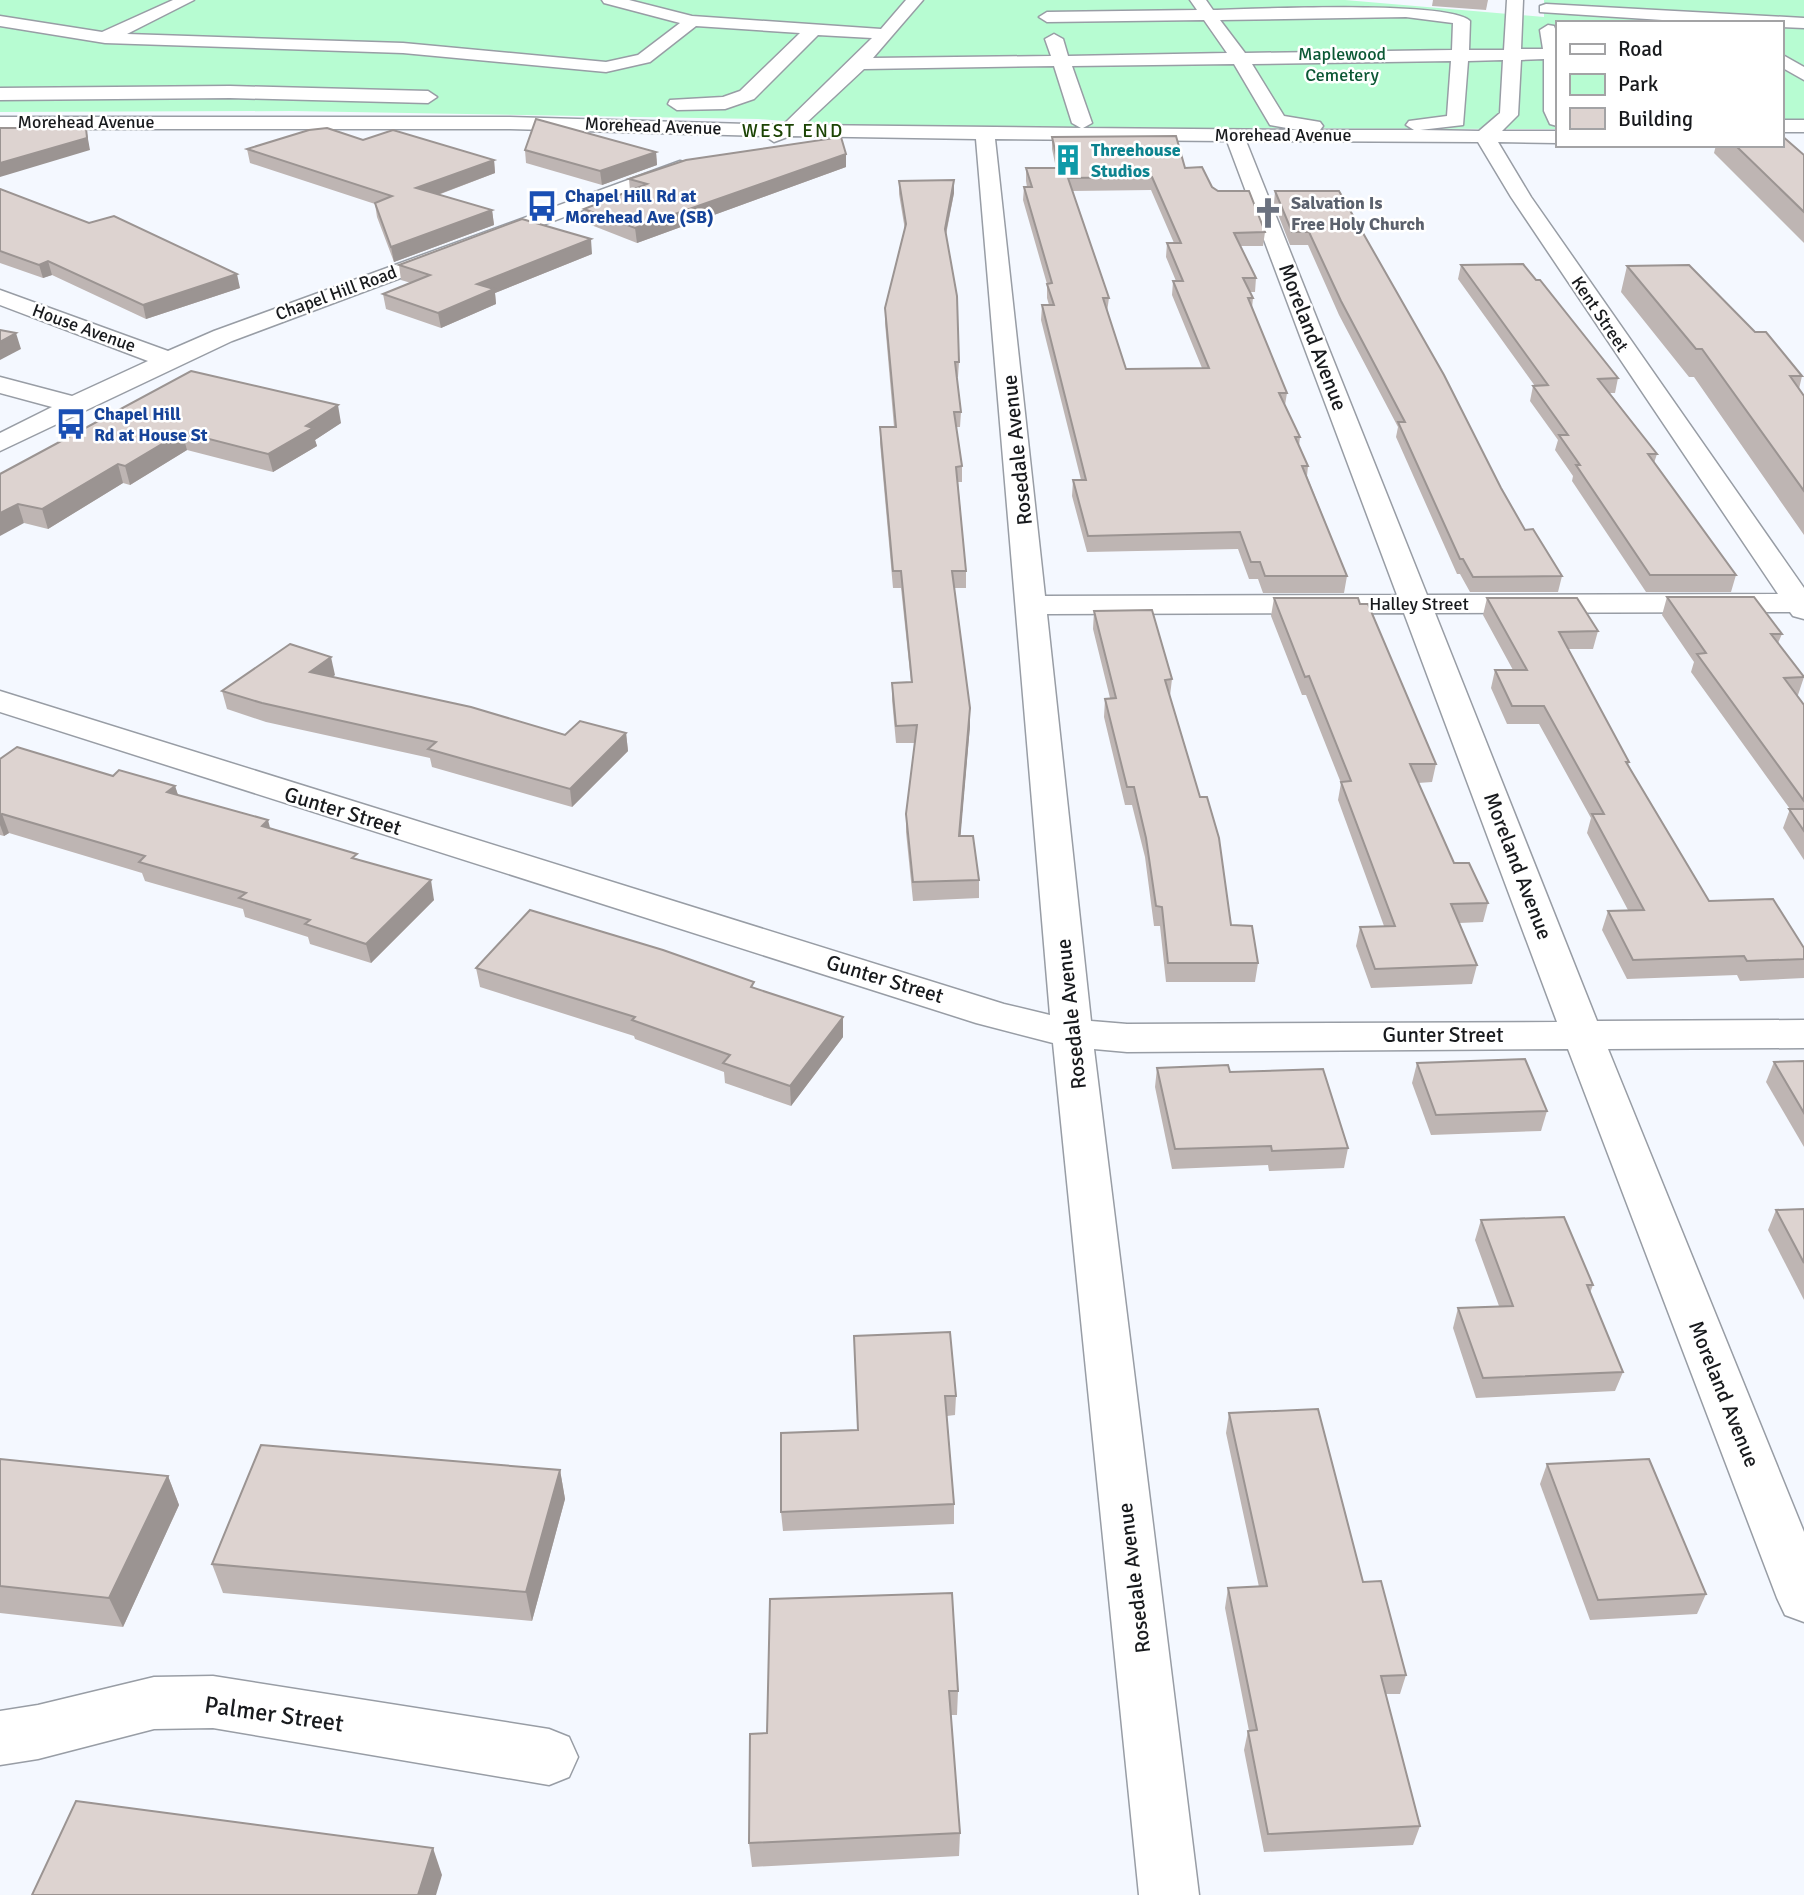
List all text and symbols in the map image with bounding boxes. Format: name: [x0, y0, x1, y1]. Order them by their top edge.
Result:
legend: [1556, 21, 1783, 147]
text: Road: [1618, 36, 1663, 62]
park label: Maplewood Cemetery: [1298, 43, 1386, 86]
text: Park: [1618, 71, 1659, 97]
text: Building: [1618, 106, 1693, 132]
street label: Morehead Avenue: [18, 111, 154, 133]
street label: Morehead Avenue: [584, 113, 722, 139]
district label: WEST END: [742, 119, 844, 143]
street label: Morehead Avenue: [1215, 124, 1351, 146]
place label: Threehouse Studios: [1091, 139, 1181, 182]
building icon: Threehouse Studios: [1051, 143, 1085, 177]
place label: Chapel Hill Rd at Morehead Ave (SB): [565, 185, 714, 228]
bus stop icon: Chapel Hill Rd at Morehead Ave (SB): [525, 189, 559, 223]
place label: Salvation Is Free Holy Church: [1291, 192, 1425, 235]
church icon: Salvation Is Free Holy Church: [1251, 196, 1285, 230]
street label: Moreland Avenue: [1273, 260, 1353, 414]
street label: Chapel Hill Road: [272, 261, 400, 325]
street label: Kent Street: [1567, 272, 1633, 356]
street label: House Avenue: [29, 299, 139, 357]
street label: Rosedale Avenue: [996, 373, 1038, 527]
place label: Chapel Hill Rd at House St: [94, 403, 208, 446]
bus stop icon: Chapel Hill Rd at House St: [54, 407, 88, 441]
street label: Halley Street: [1369, 593, 1469, 615]
street label: Gunter Street: [281, 781, 405, 841]
street label: Moreland Avenue: [1478, 789, 1558, 943]
street label: Rosedale Avenue: [1050, 937, 1092, 1091]
street label: Gunter Street: [823, 949, 947, 1009]
street label: Gunter Street: [1382, 1022, 1504, 1048]
street label: Moreland Avenue: [1683, 1317, 1765, 1471]
street label: Rosedale Avenue: [1112, 1501, 1156, 1655]
street label: Palmer Street: [203, 1689, 345, 1739]

